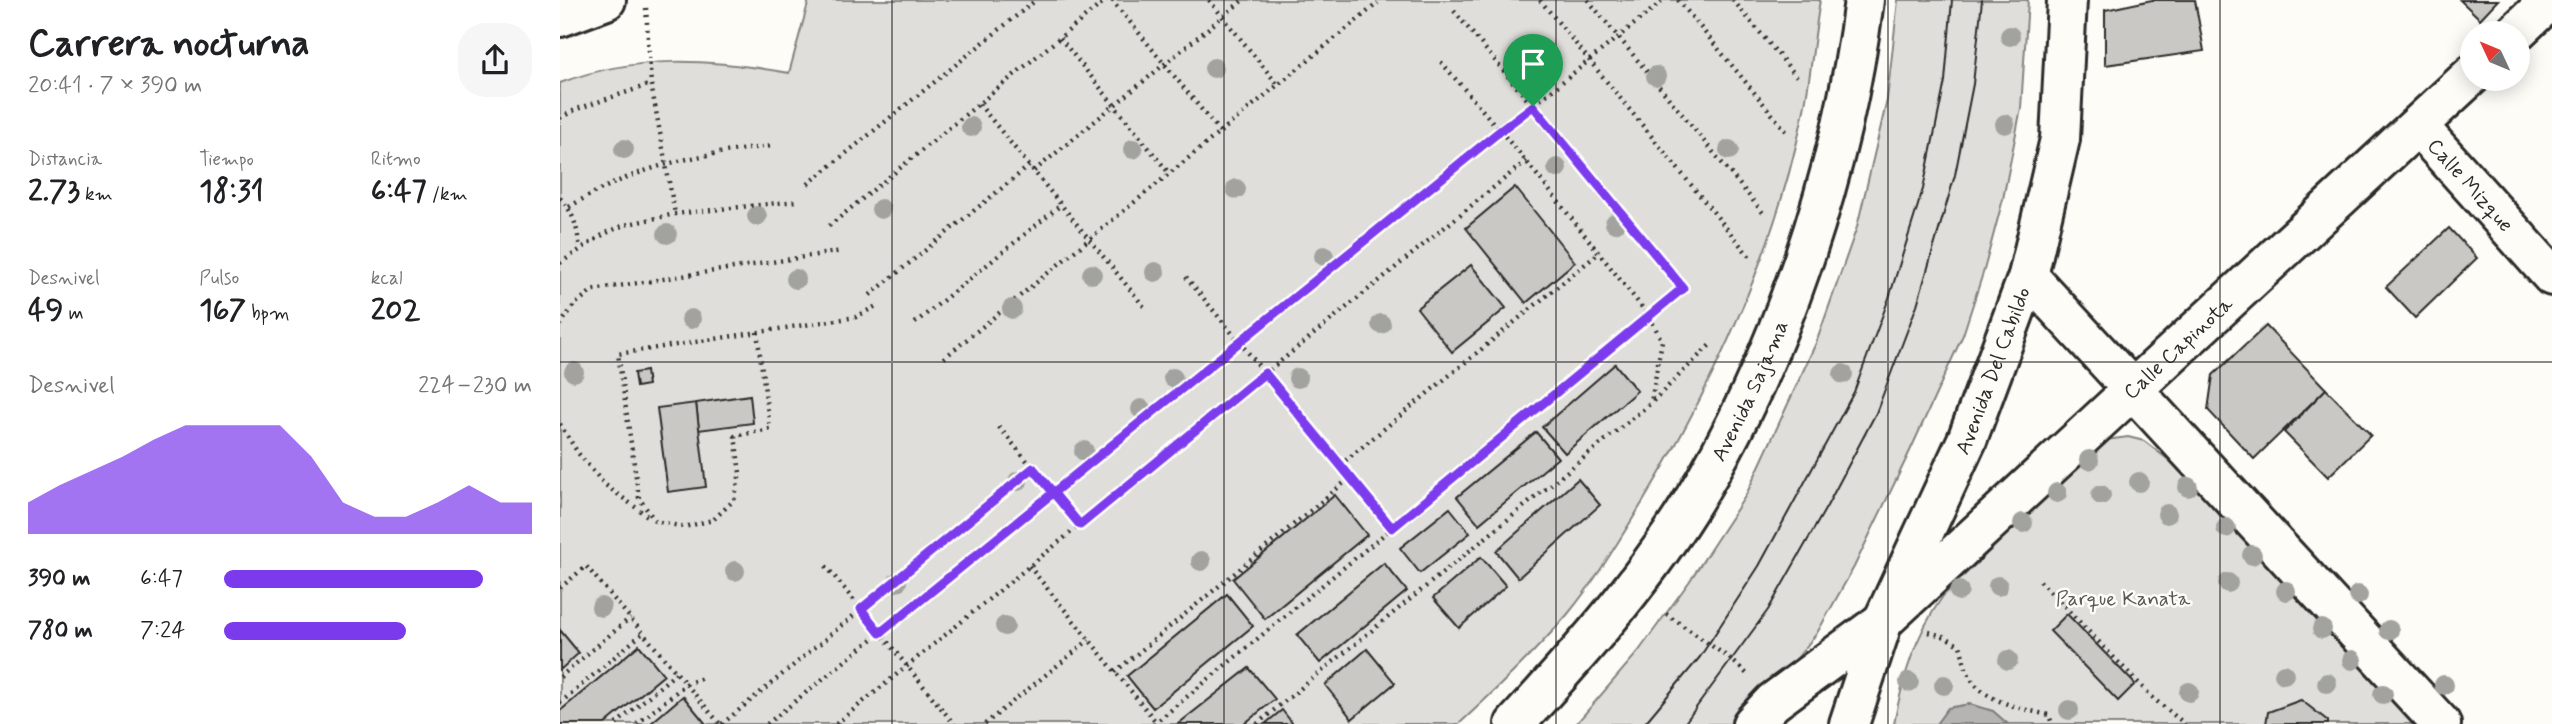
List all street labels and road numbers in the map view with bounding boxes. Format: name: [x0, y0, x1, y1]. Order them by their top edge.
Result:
street label: Calle Mizque: [2420, 133, 2519, 239]
street label: Avenida Del Cabildo: [1949, 283, 2038, 459]
street label: Calle Capinota: [2118, 290, 2240, 406]
street label: Avenida Sajama: [1705, 316, 1795, 467]

